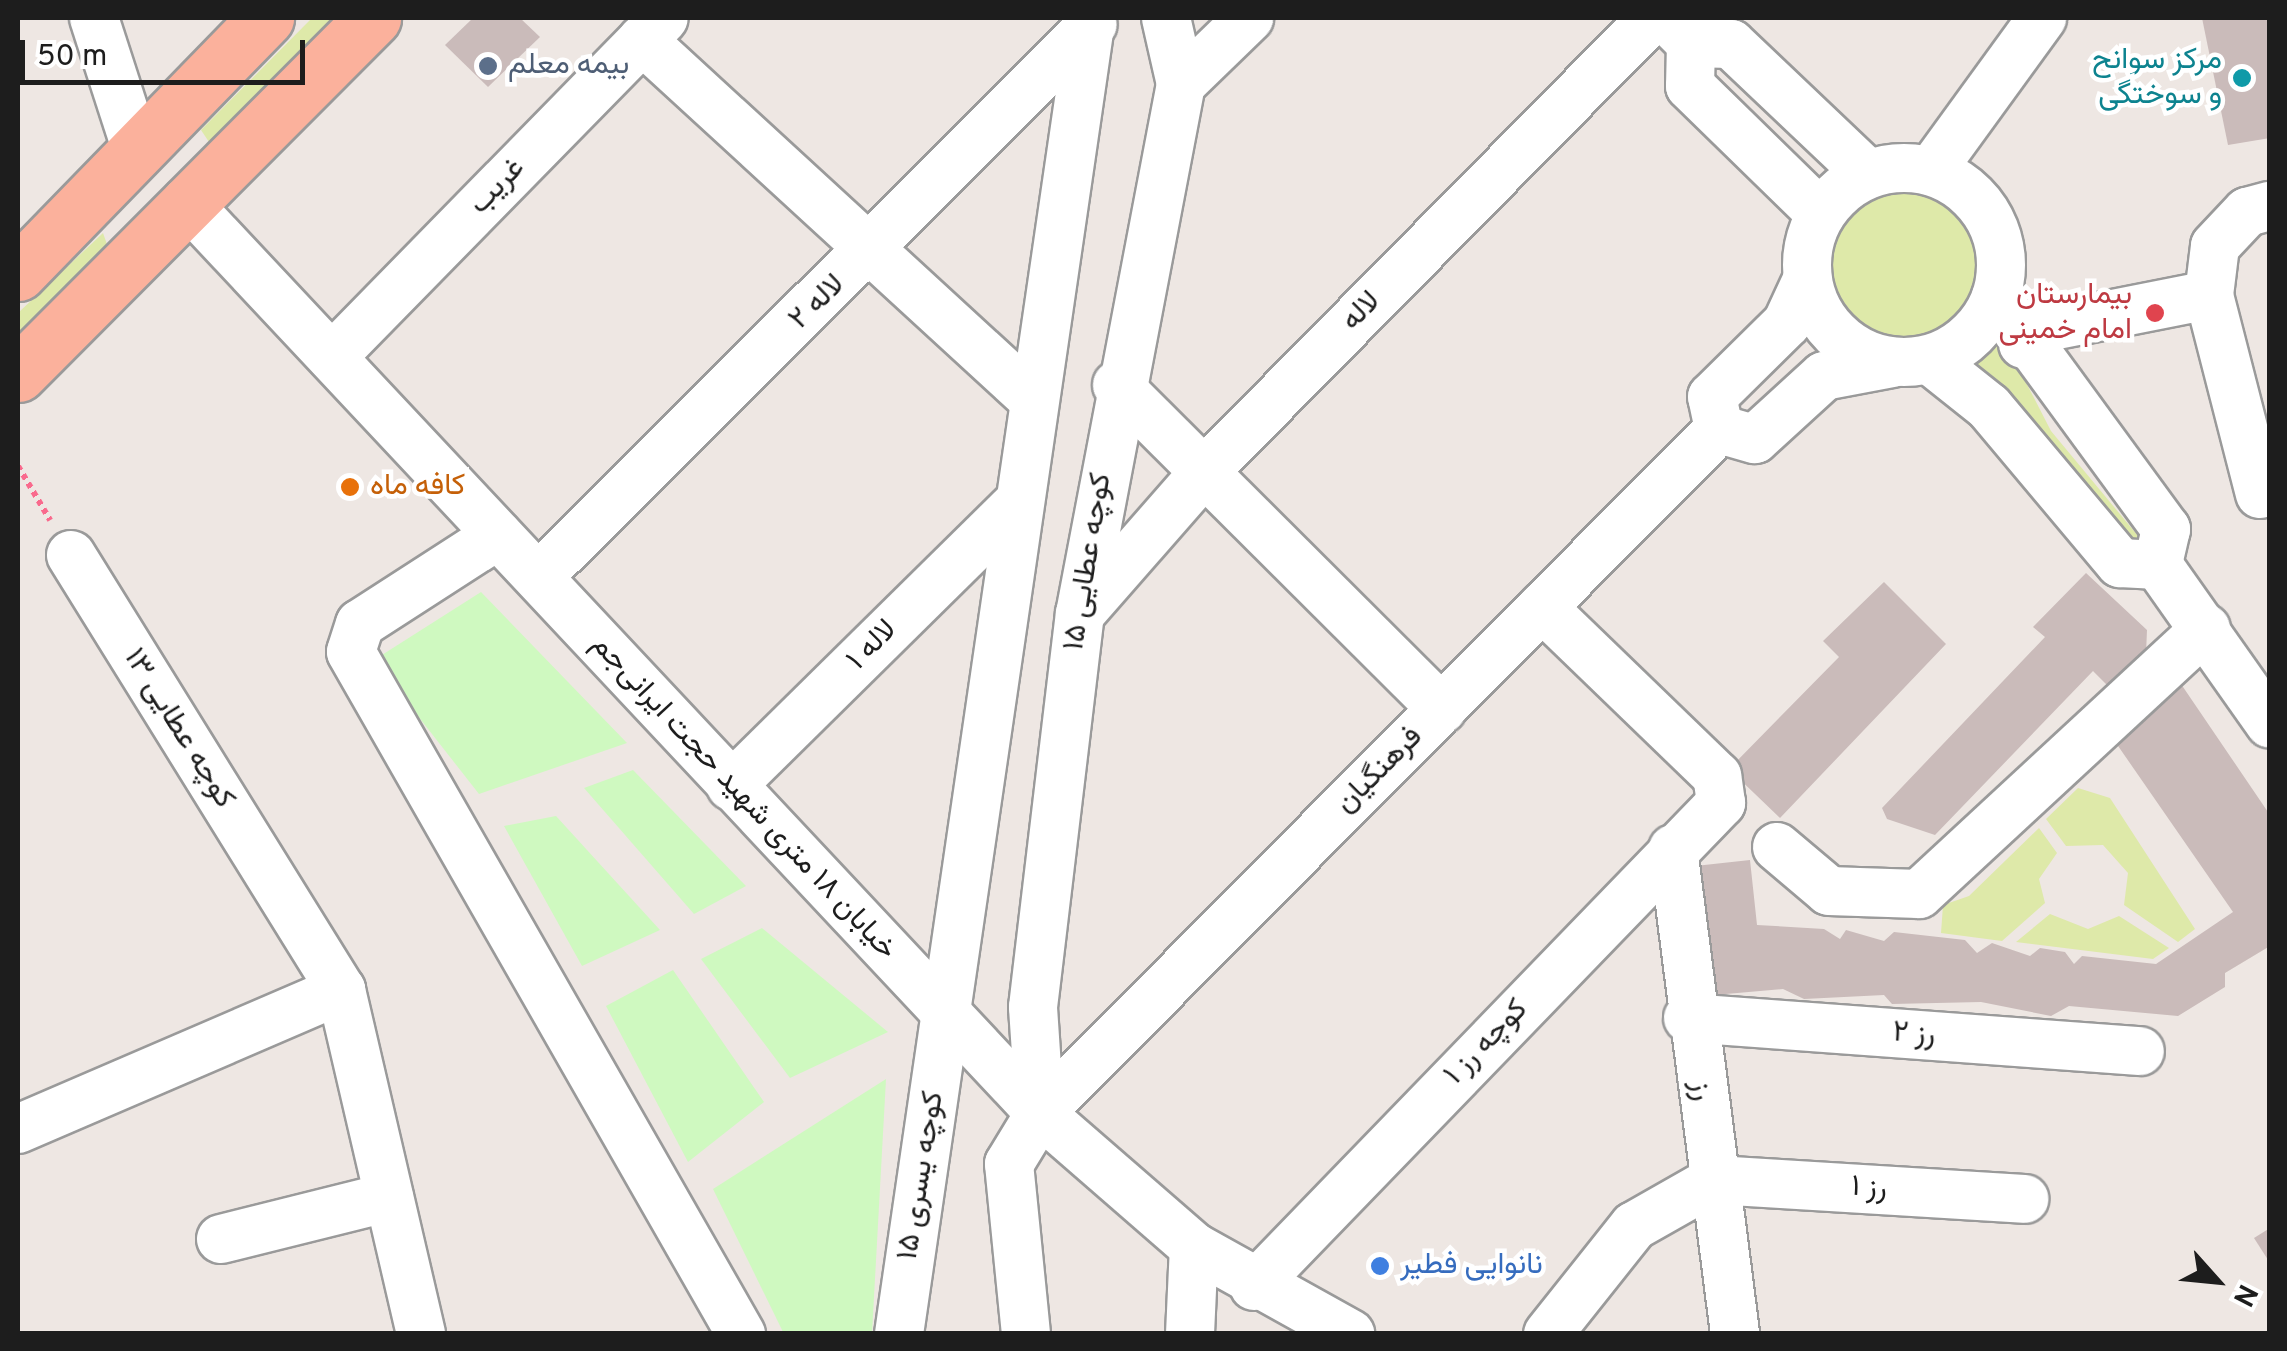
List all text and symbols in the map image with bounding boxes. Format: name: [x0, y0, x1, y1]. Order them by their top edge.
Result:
scale bar: [25, 20, 310, 82]
text: 50 m: [37, 39, 107, 76]
place label: مرکز سوانح و سوختگی: [2092, 43, 2222, 114]
place label: بیمه معلم: [508, 48, 629, 84]
marker: بیمه معلم: [477, 55, 499, 77]
marker: مرکز سوانح و سوختگی: [2231, 67, 2253, 89]
street label: غریب: [463, 151, 533, 223]
street label: لاله ۲: [782, 268, 854, 338]
place label: بیمارستان امام خمینی: [1999, 278, 2132, 348]
street label: لاله: [1335, 285, 1389, 339]
marker: بیمارستان امام خمینی: [2142, 300, 2168, 326]
place label: کافه ماه: [370, 469, 465, 505]
street label: کوچه عطایی ۱۵: [1057, 471, 1121, 653]
marker: کافه ماه: [339, 476, 361, 498]
street label: لاله ۱: [840, 613, 906, 679]
street label: خیابان ۱۸ متری شهید حجت ایرانی‌جم: [583, 628, 903, 968]
street label: کوچه عطایی ۱۳: [115, 643, 241, 815]
street label: فرهنگیان: [1329, 720, 1431, 822]
street label: کوچه رز ۱: [1438, 993, 1536, 1093]
street label: رز ۲: [1891, 1016, 1937, 1054]
street label: رز: [1681, 1078, 1719, 1104]
street label: کوچه یسری ۱۵: [891, 1089, 953, 1263]
street label: رز ۱: [1850, 1170, 1888, 1208]
north arrow: [2167, 1231, 2267, 1331]
place label: نانوایی فطیر: [1400, 1248, 1543, 1284]
marker: نانوایی فطیر: [1369, 1255, 1391, 1277]
text: N: [2223, 1277, 2264, 1312]

